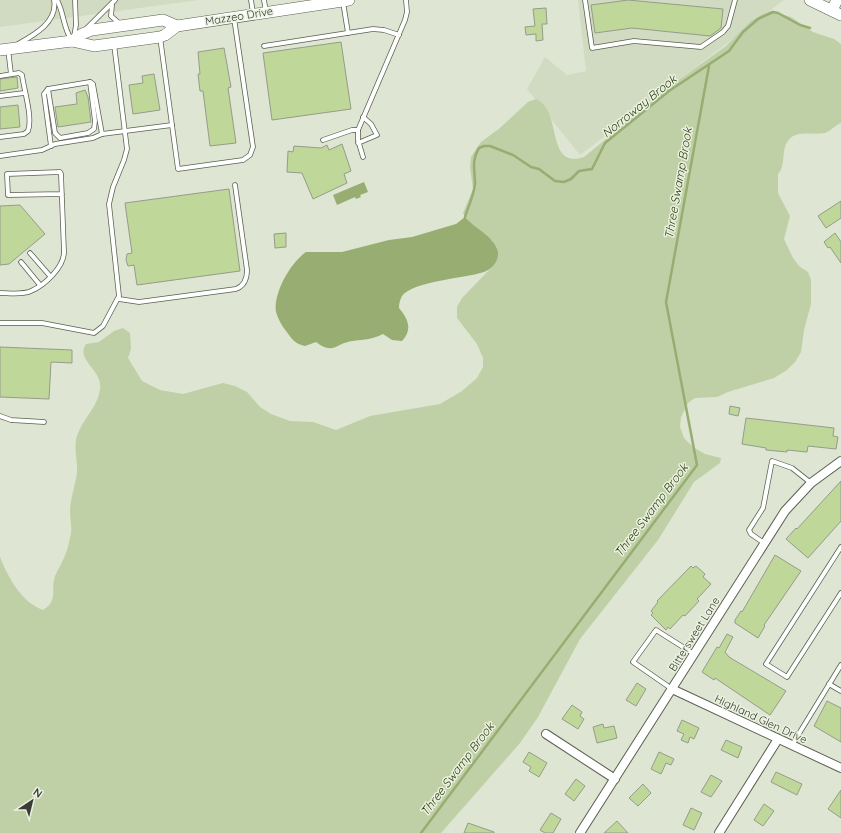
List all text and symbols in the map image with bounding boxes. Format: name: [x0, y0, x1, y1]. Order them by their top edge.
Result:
street label: Mazzeo Drive: [204, 4, 274, 28]
water label: Norroway Brook: [599, 70, 681, 141]
water label: Three Swamp Brook: [661, 125, 695, 240]
water label: Three Swamp Brook: [611, 459, 692, 560]
street label: Bittersweet Lane: [666, 594, 722, 674]
street label: Highland Glen Drive: [712, 691, 810, 747]
water label: Three Swamp Brook: [417, 718, 498, 819]
north arrow: [12, 781, 52, 821]
text: N: [30, 785, 45, 801]

